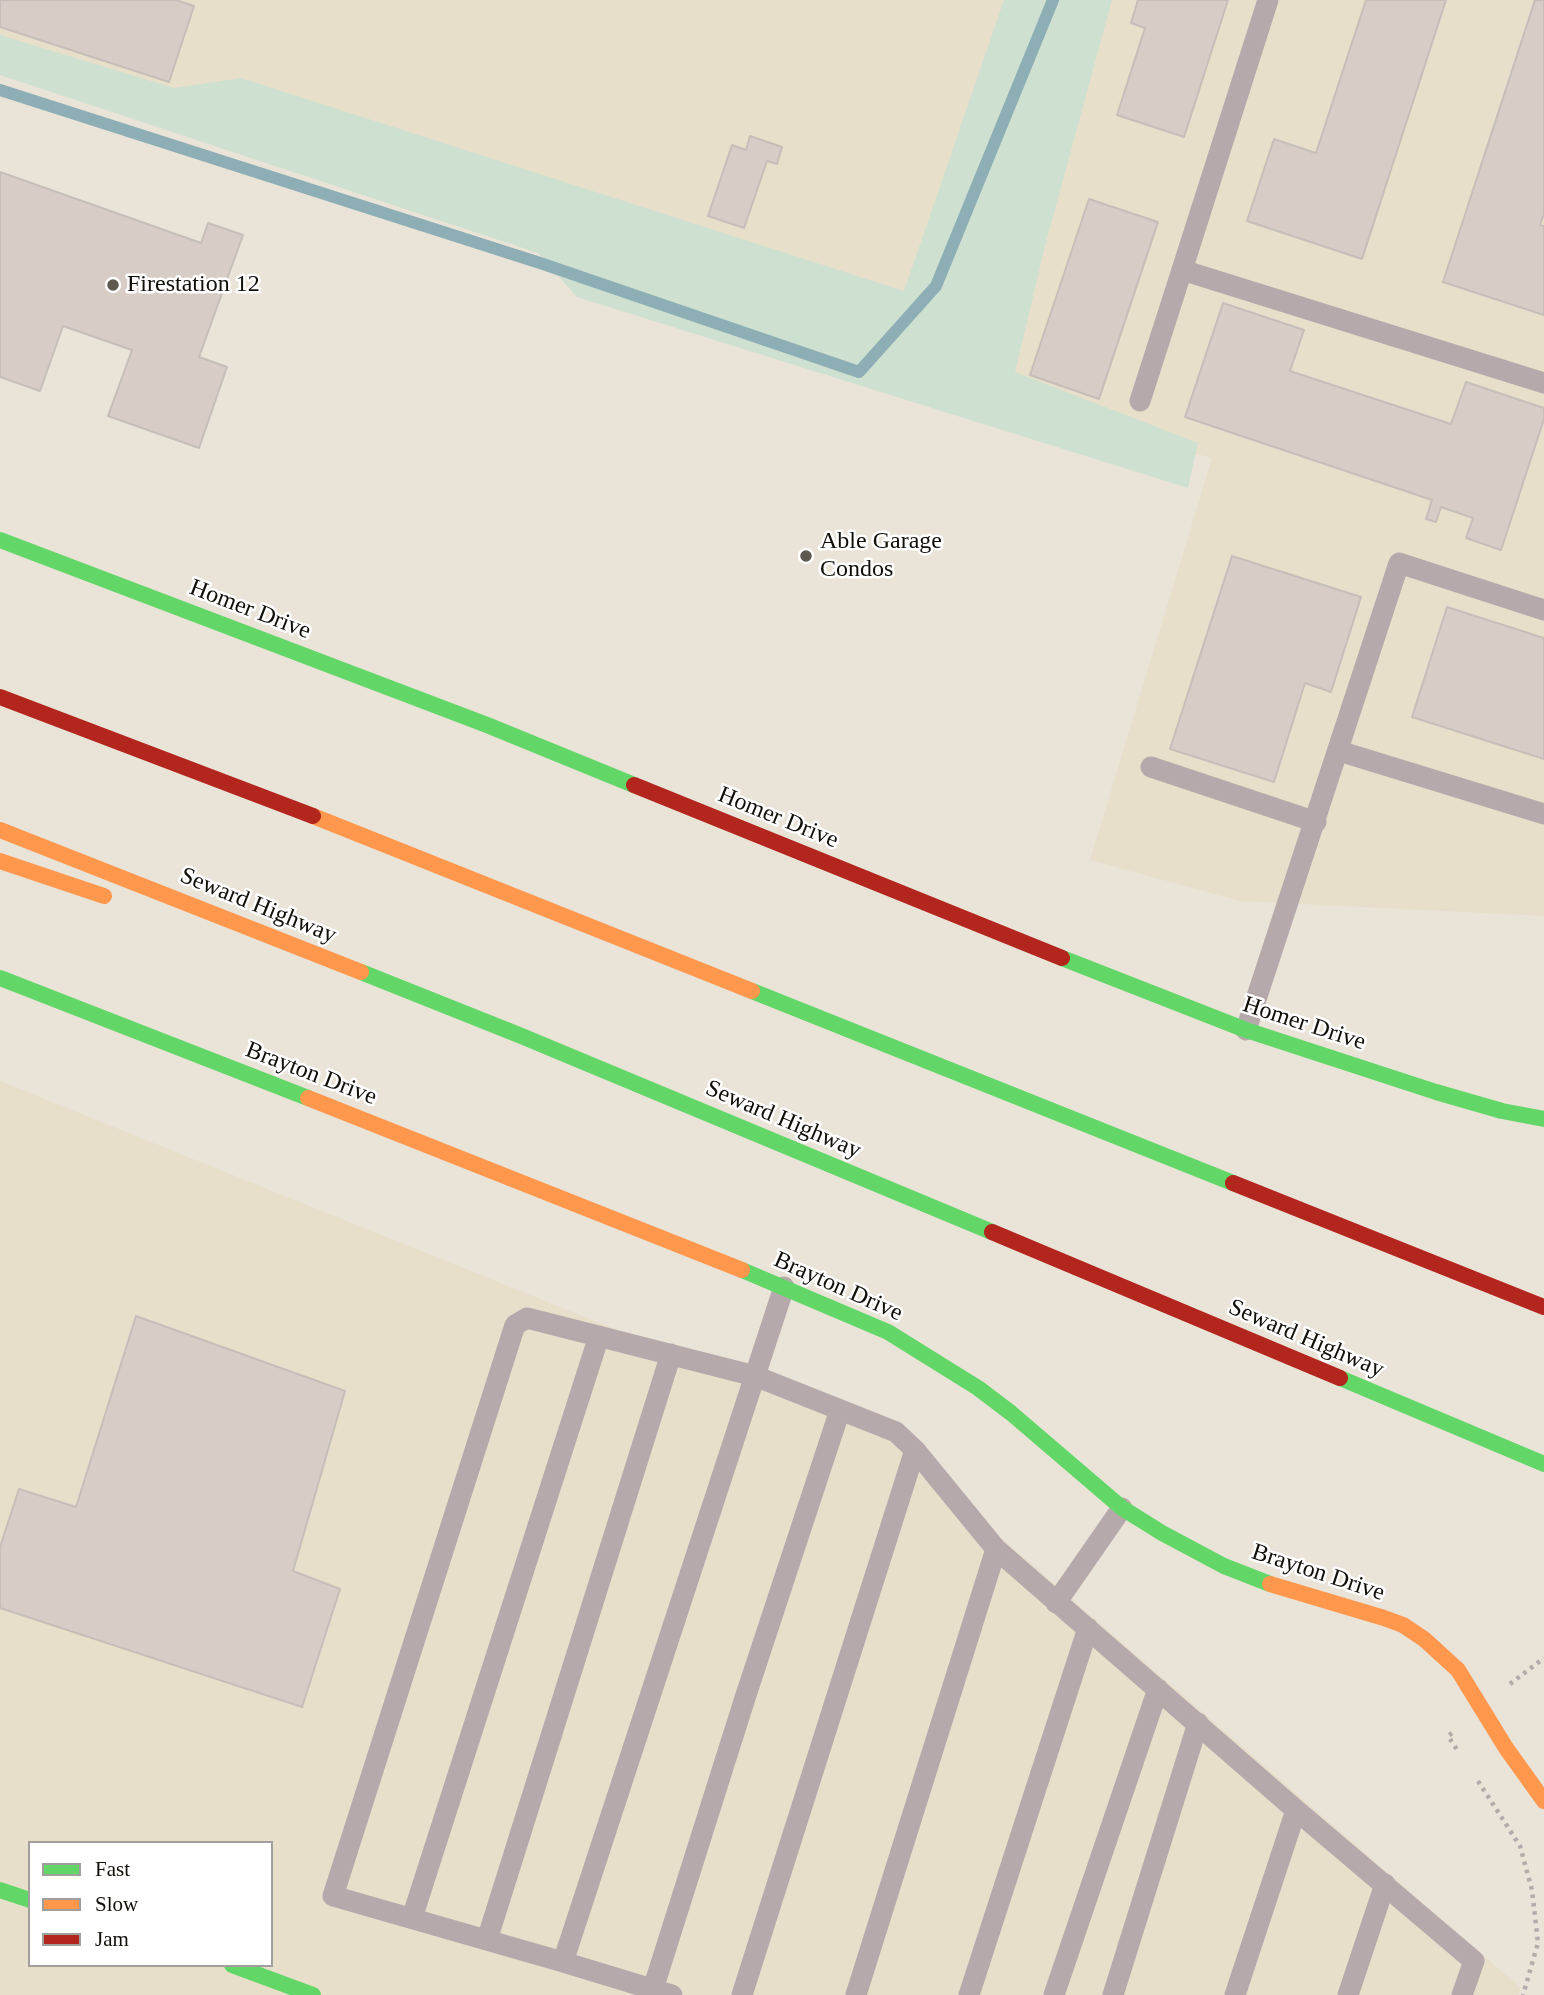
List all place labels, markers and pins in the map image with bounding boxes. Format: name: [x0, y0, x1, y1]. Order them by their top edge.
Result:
place label: Firestation 12: [127, 271, 260, 299]
marker: Firestation 12: [105, 277, 121, 293]
place label: Able Garage Condos: [820, 528, 942, 584]
marker: Able Garage Condos: [798, 548, 814, 564]

